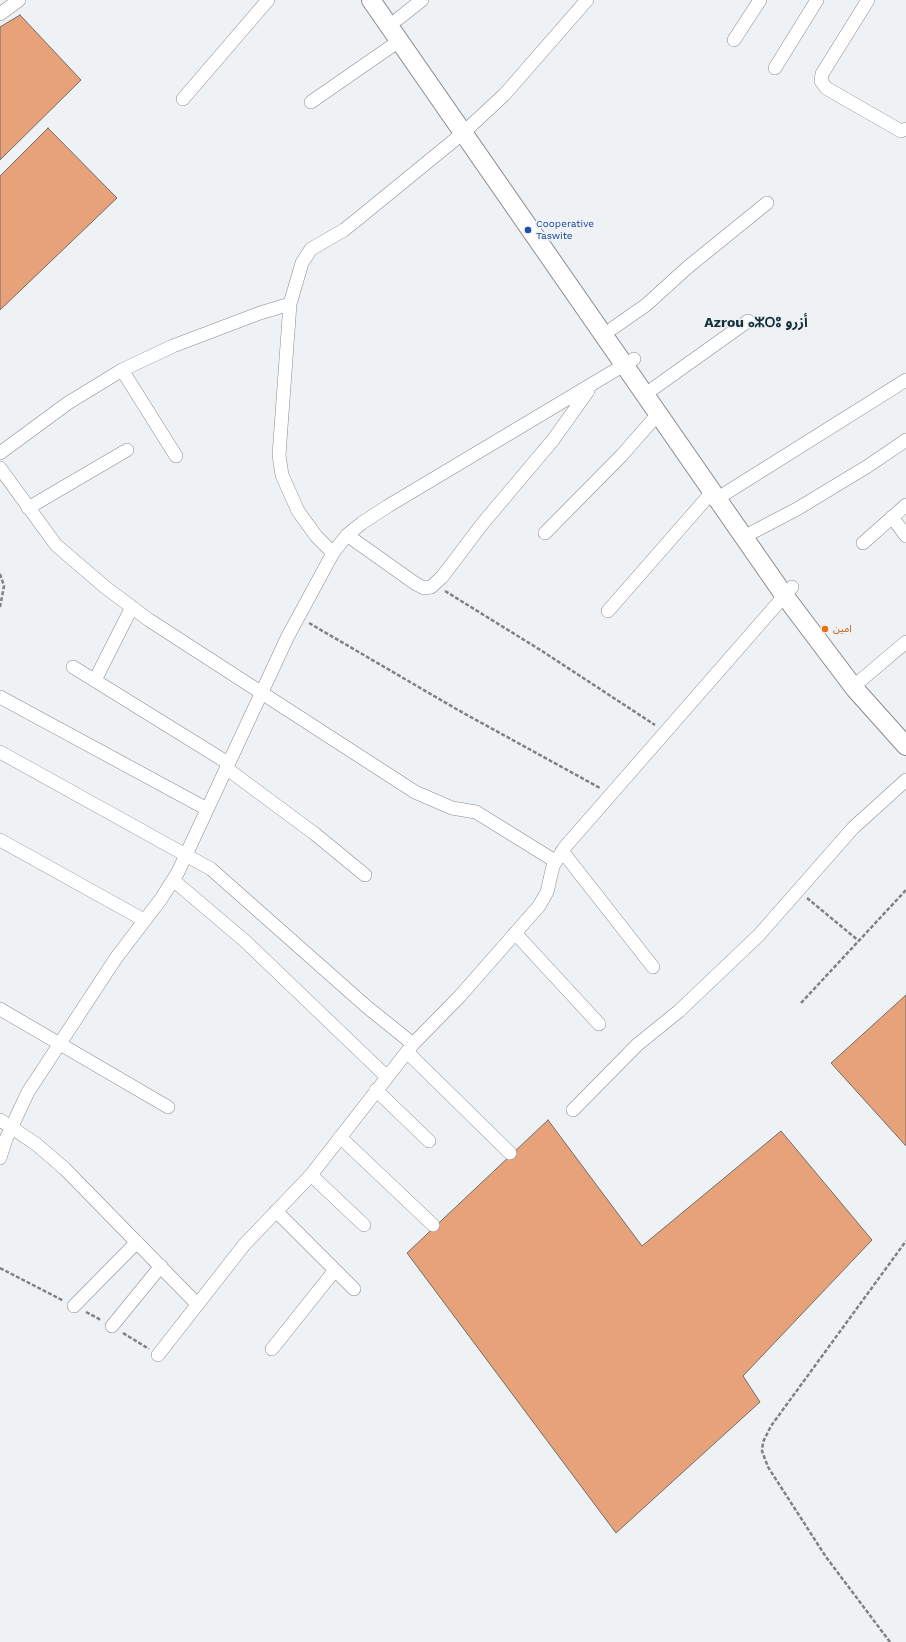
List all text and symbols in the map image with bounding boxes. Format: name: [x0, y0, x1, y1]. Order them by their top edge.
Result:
place label: Cooperative Taswite: [536, 218, 594, 242]
marker: Cooperative Taswite: [523, 225, 533, 235]
district label: Azrou ⴰⵣⵔⵓ أزرو: [704, 315, 808, 331]
place label: امين: [833, 623, 852, 635]
marker: امين: [820, 624, 830, 634]

